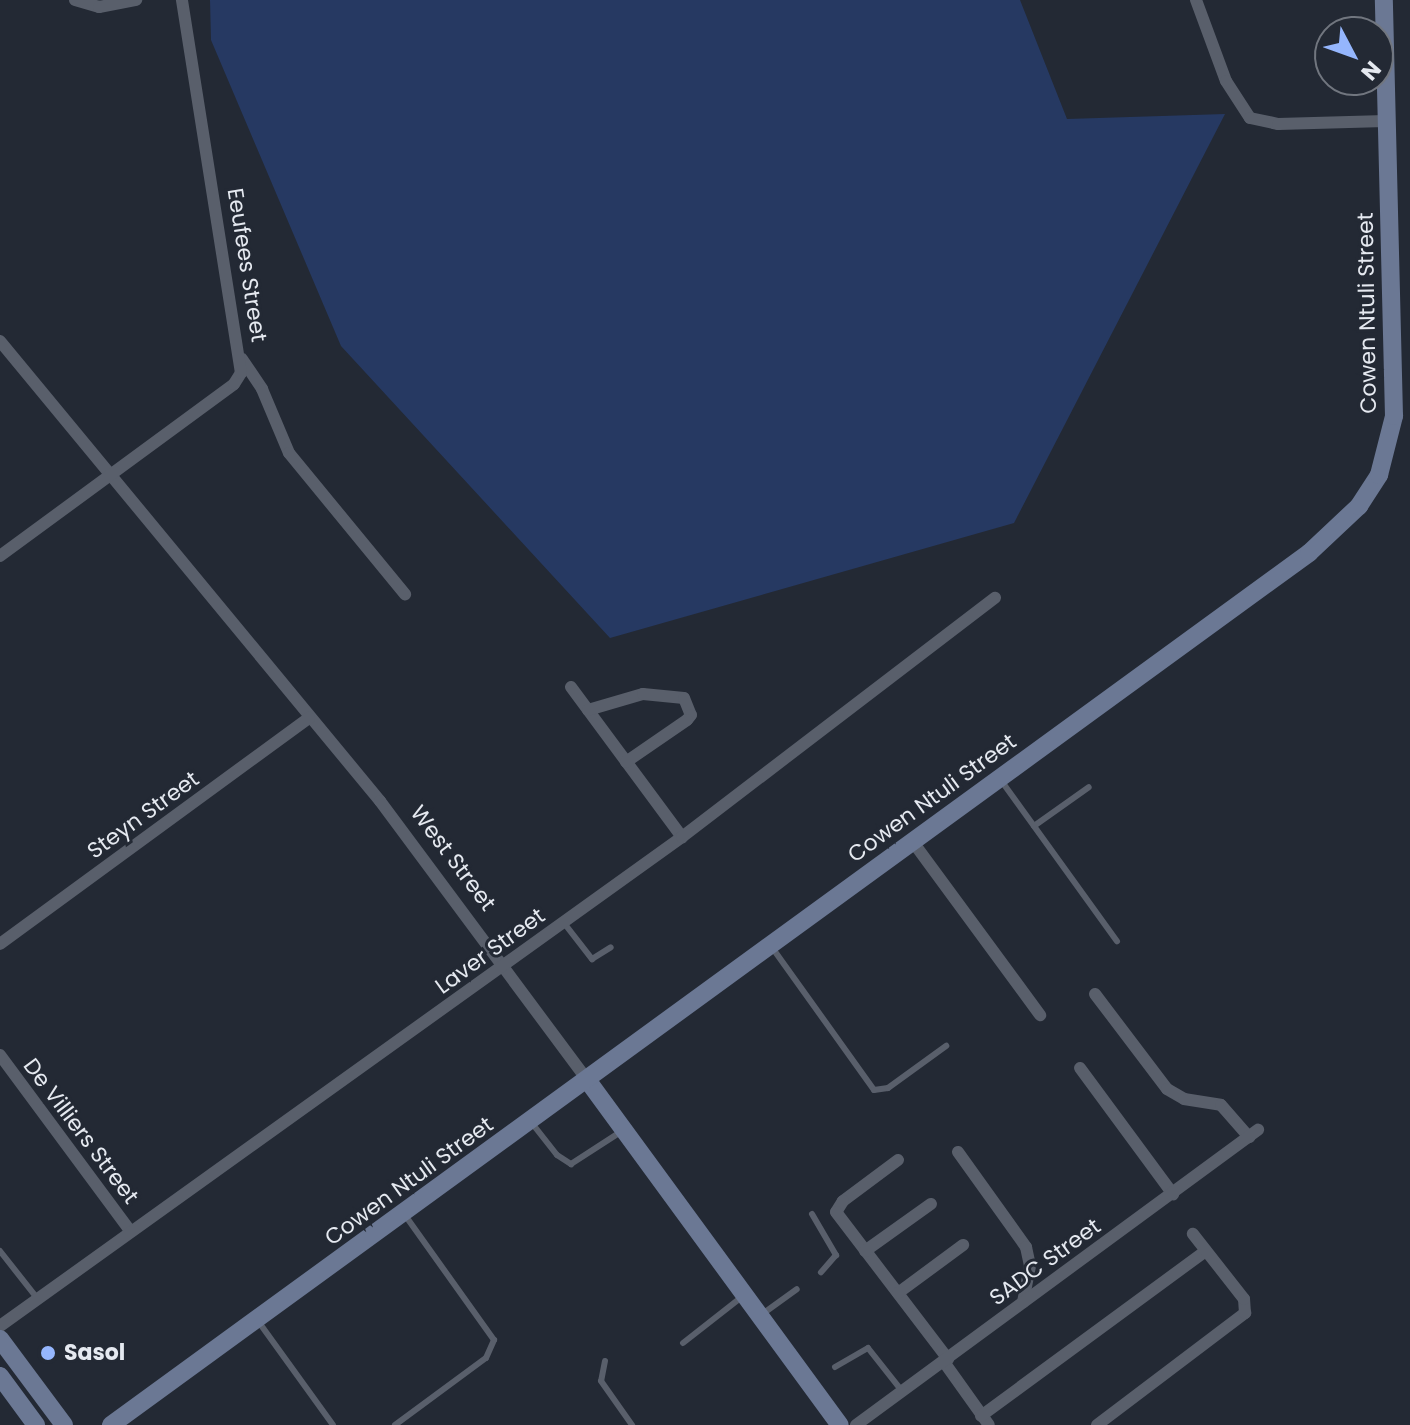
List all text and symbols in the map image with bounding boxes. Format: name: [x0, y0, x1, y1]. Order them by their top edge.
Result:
north arrow: [1314, 16, 1394, 96]
text: N: [1354, 54, 1388, 87]
street label: Eeufees Street: [222, 186, 272, 344]
street label: Cowen Ntuli Street: [1352, 212, 1382, 414]
street label: Cowen Ntuli Street: [843, 728, 1021, 868]
street label: Steyn Street: [82, 766, 204, 864]
street label: West Street: [405, 800, 501, 916]
street label: Laver Street: [430, 902, 550, 1000]
street label: De Villiers Street: [18, 1053, 144, 1209]
street label: Cowen Ntuli Street: [320, 1111, 498, 1251]
street label: SADC Street: [984, 1213, 1106, 1311]
place label: Sasol: [64, 1340, 125, 1366]
marker: Sasol: [39, 1344, 57, 1362]

